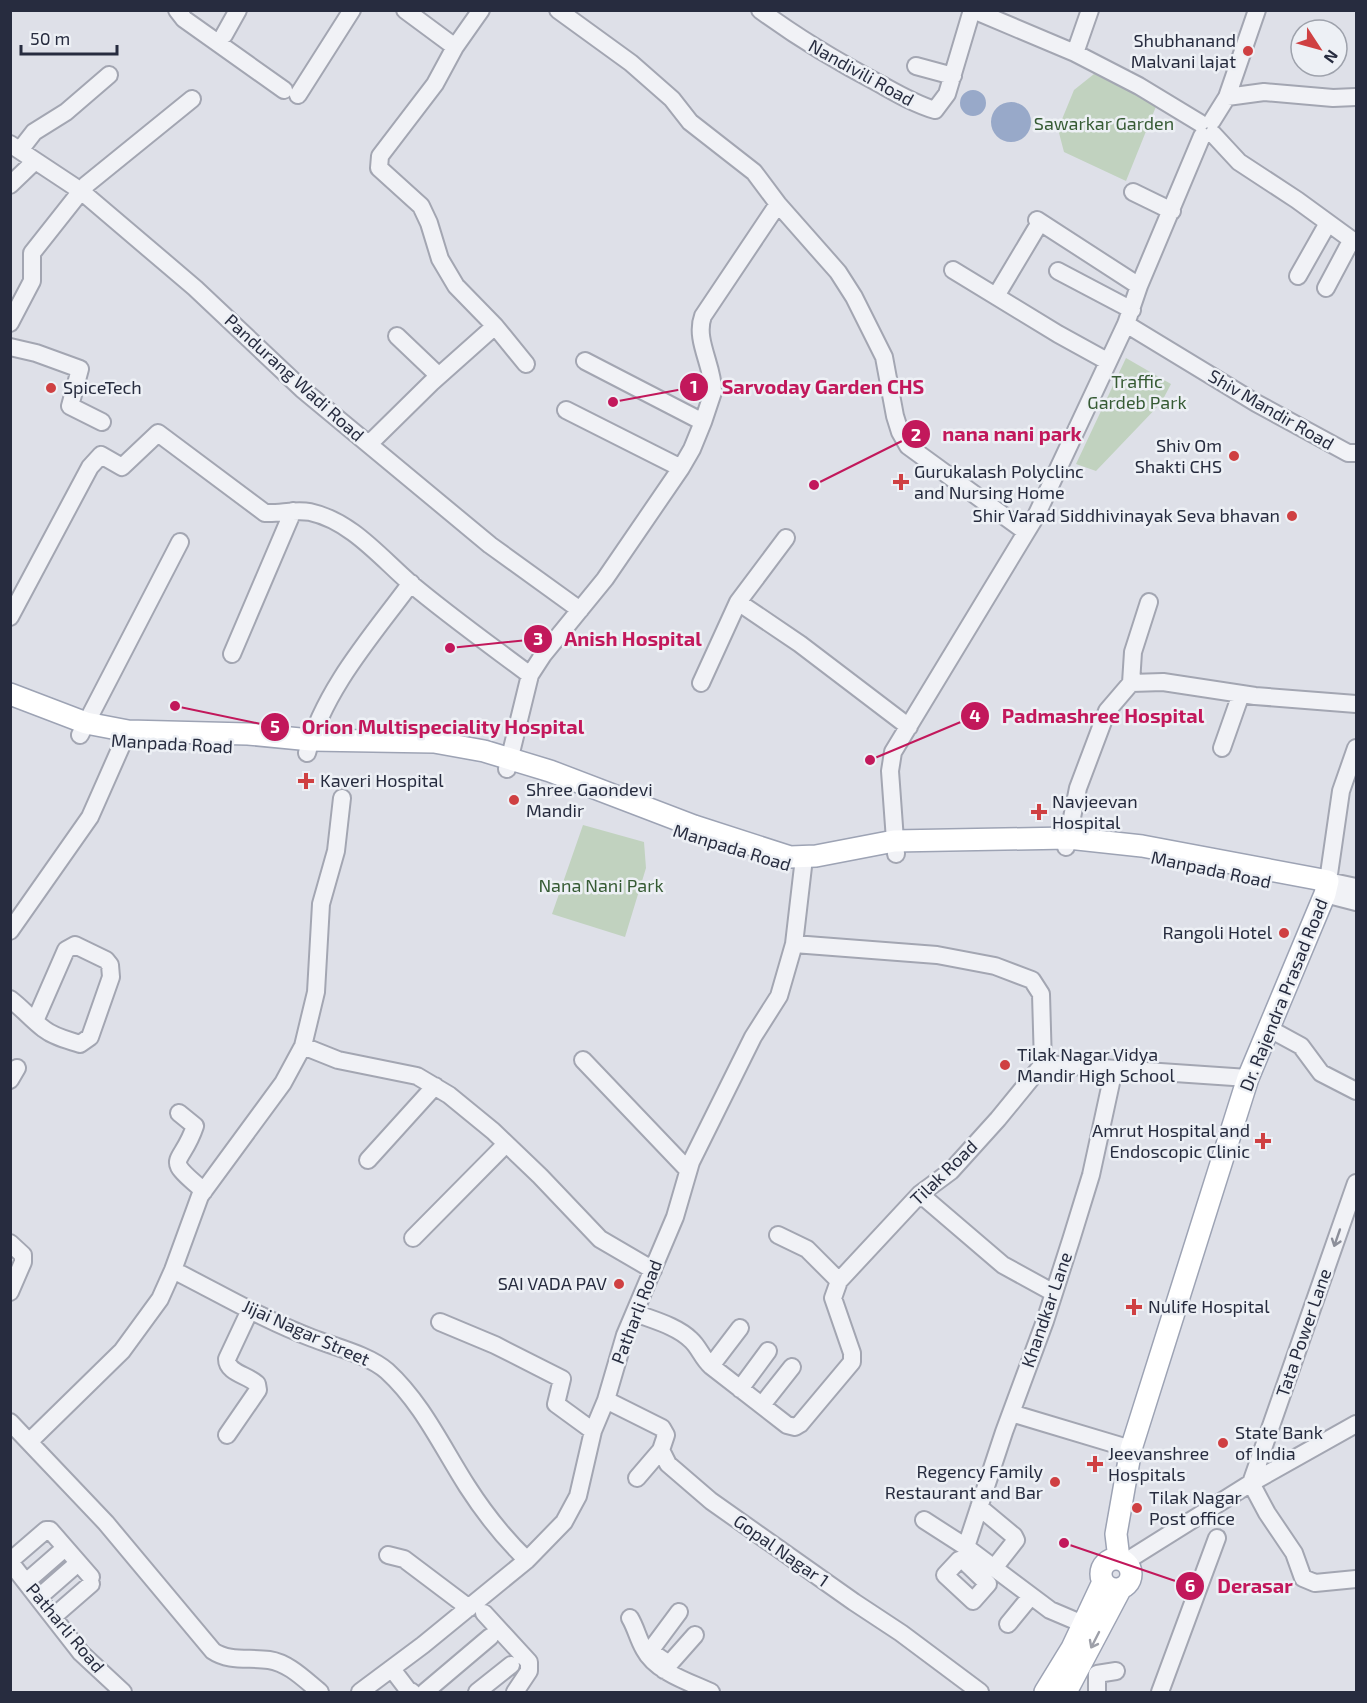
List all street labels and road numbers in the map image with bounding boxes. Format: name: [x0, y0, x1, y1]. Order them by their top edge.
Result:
street label: Nandivili Road: [805, 34, 918, 110]
street label: Pandurang Wadi Road: [220, 309, 369, 446]
street label: Shiv Mandir Road: [1205, 364, 1338, 454]
street label: Manpada Road: [110, 729, 234, 757]
street label: Manpada Road: [671, 819, 794, 875]
street label: Manpada Road: [1149, 846, 1273, 892]
street label: Dr. Rajendra Prasad Road: [1234, 895, 1332, 1094]
street label: Tilak Road: [905, 1135, 981, 1210]
street label: Khandkar Lane: [1016, 1249, 1076, 1370]
street label: Patharli Road: [606, 1256, 666, 1367]
street label: Tata Power Lane: [1271, 1265, 1335, 1400]
street label: Jijai Nagar Street: [239, 1294, 373, 1370]
street label: Gopal Nagar 1: [730, 1509, 833, 1591]
street label: Patharli Road: [22, 1578, 110, 1677]

